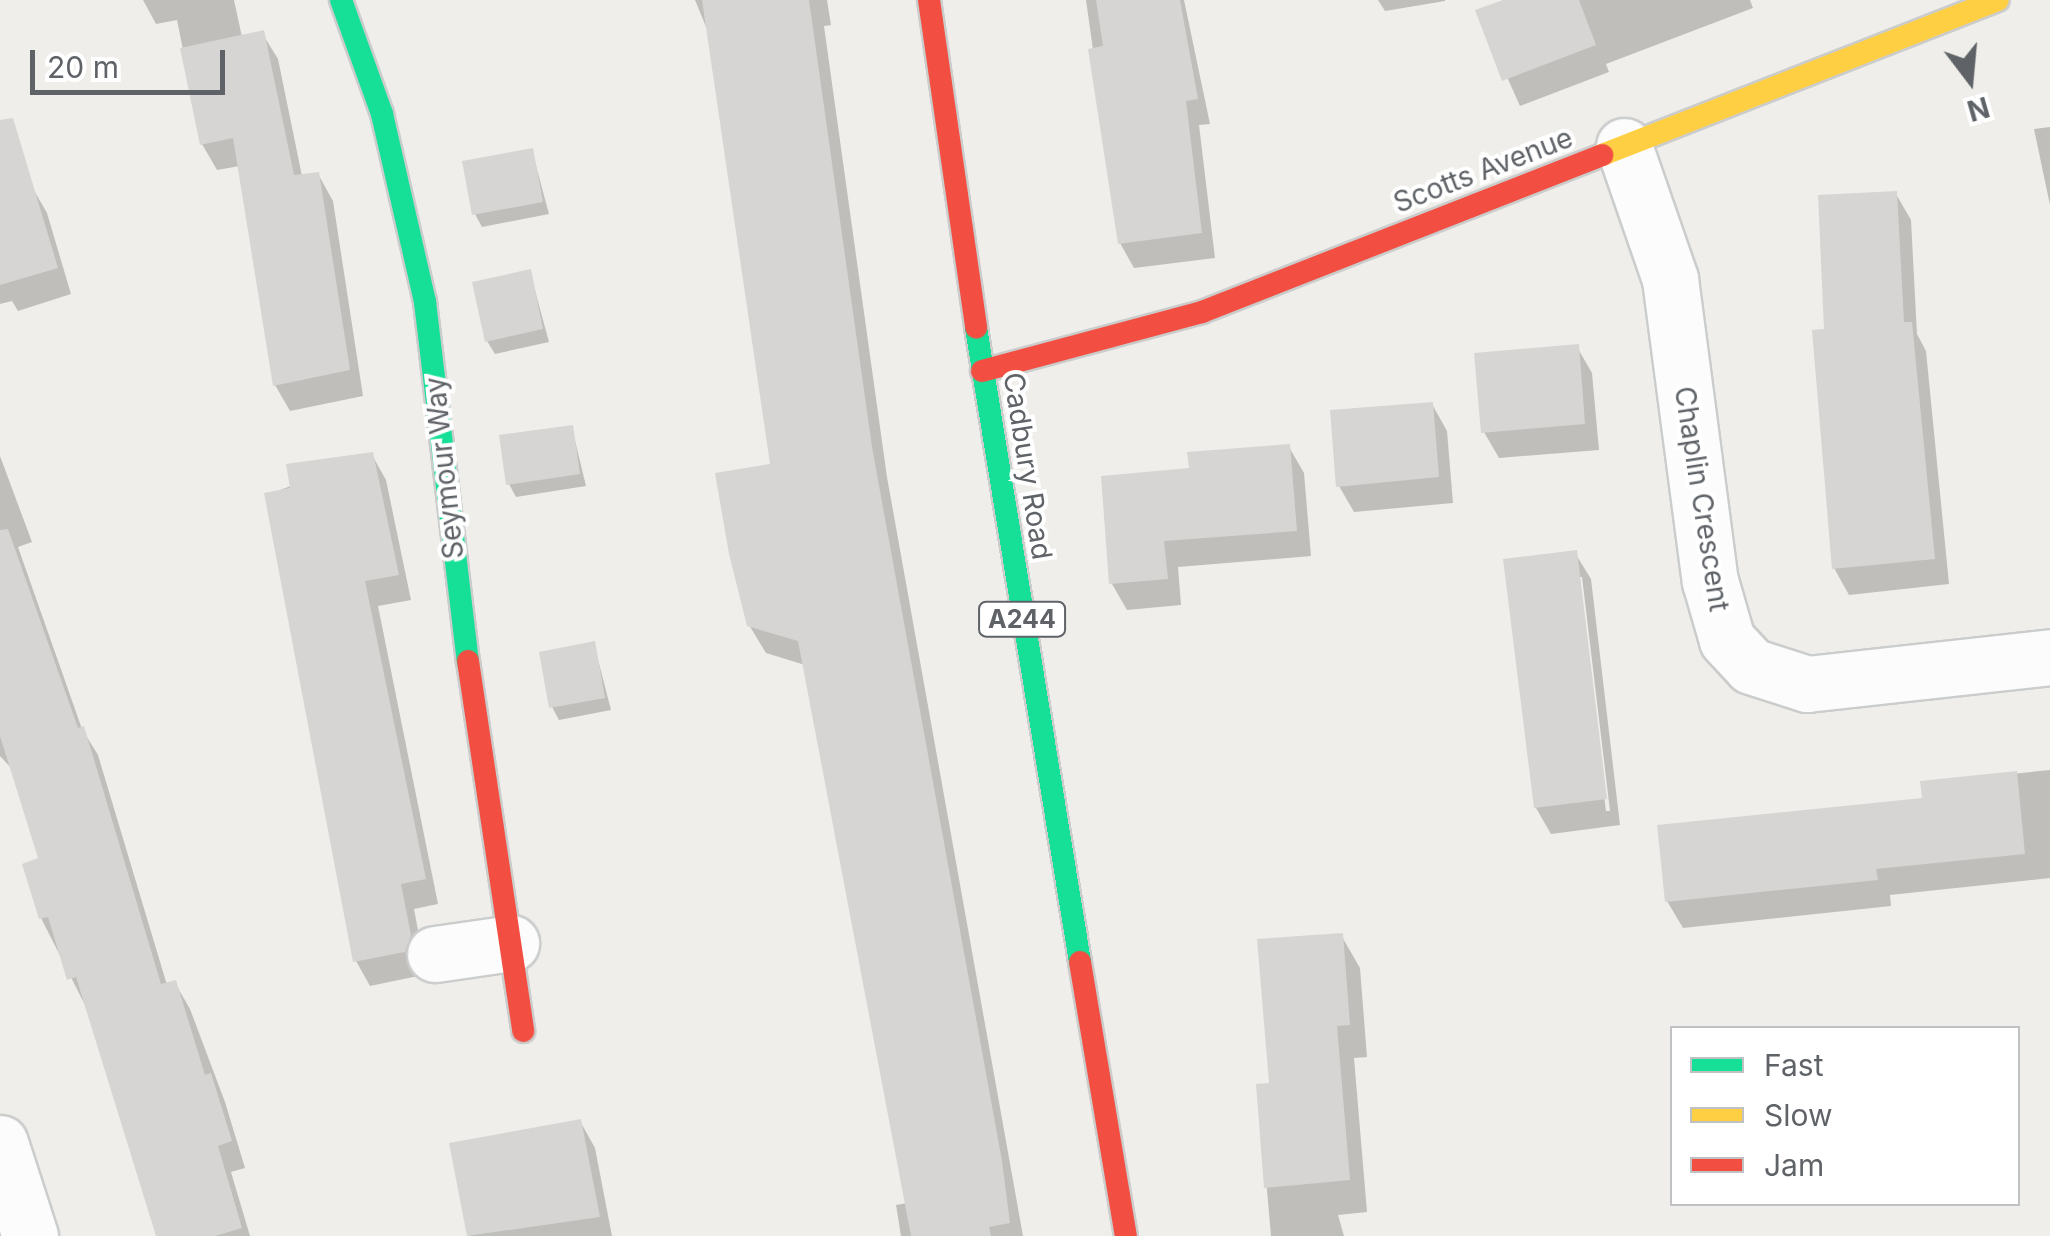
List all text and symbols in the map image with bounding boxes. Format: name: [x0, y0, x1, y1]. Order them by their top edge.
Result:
scale bar: [35, 30, 230, 92]
north arrow: [1920, 30, 2020, 130]
text: 20 m: [47, 49, 119, 85]
text: N: [1963, 90, 1993, 128]
street label: Scotts Avenue: [1389, 120, 1577, 220]
street label: Cadbury Road: [997, 370, 1059, 562]
street label: Seymour Way: [418, 375, 470, 561]
street label: Chaplin Crescent: [1668, 384, 1736, 614]
road number: A244: [977, 599, 1067, 639]
legend: [1670, 1026, 2020, 1206]
text: Fast: [1764, 1047, 1823, 1083]
text: Slow: [1764, 1097, 1833, 1133]
text: Jam: [1764, 1147, 1824, 1183]

